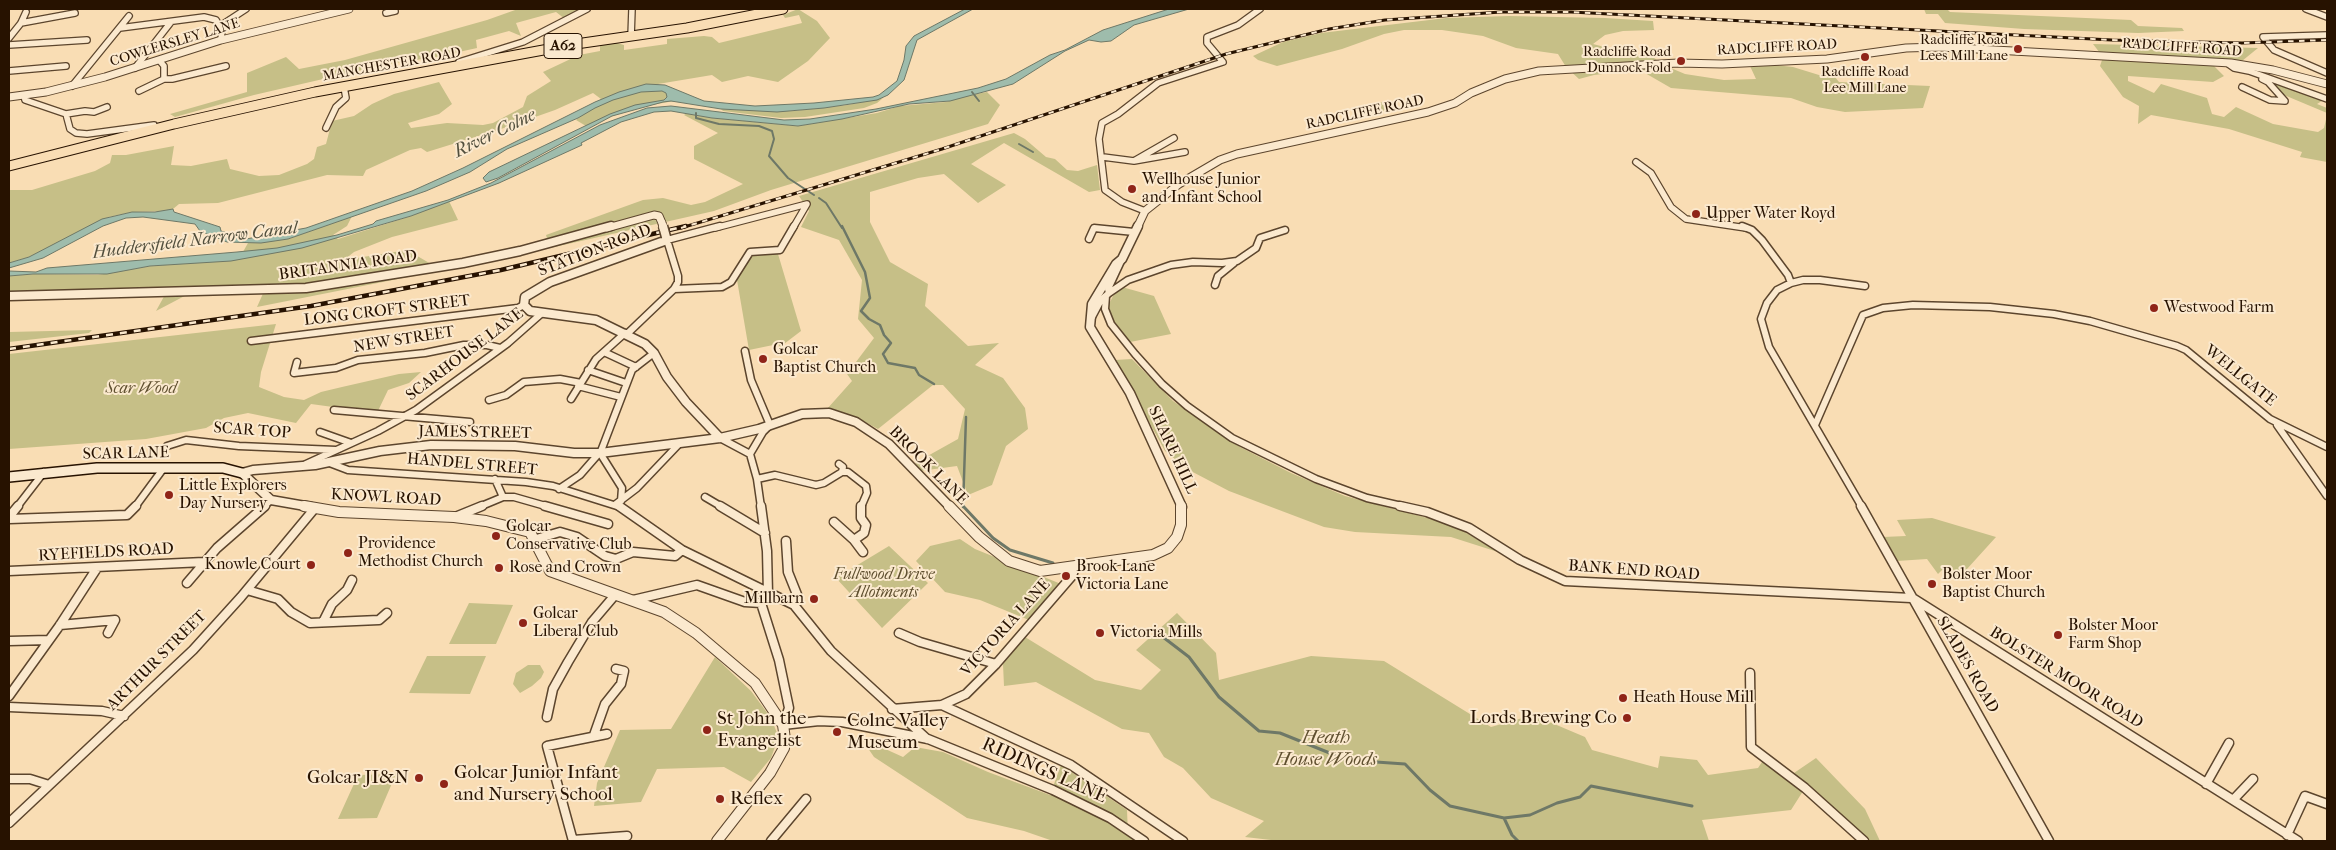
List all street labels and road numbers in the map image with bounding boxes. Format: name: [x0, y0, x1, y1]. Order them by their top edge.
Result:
street label: COWLERSLEY LANE: [108, 15, 242, 71]
road number: A62: [544, 34, 582, 58]
street label: RADCLIFFE ROAD: [2121, 35, 2243, 61]
street label: RADCLIFFE ROAD: [1717, 36, 1837, 60]
street label: MANCHESTER ROAD: [322, 45, 462, 85]
street label: RADCLIFFE ROAD: [1305, 92, 1425, 134]
street label: STATION ROAD: [536, 221, 654, 281]
street label: BRITANNIA ROAD: [278, 247, 418, 285]
street label: LONG CROFT STREET: [303, 291, 471, 331]
street label: SCARHOUSE LANE: [403, 305, 527, 405]
street label: NEW STREET: [352, 323, 456, 357]
street label: WELLGATE: [2200, 341, 2280, 411]
street label: SHARE HILL: [1143, 403, 1201, 497]
street label: SCAR TOP: [213, 419, 291, 443]
street label: JAMES STREET: [418, 422, 532, 444]
street label: BROOK LANE: [884, 422, 972, 510]
street label: SCAR LANE: [83, 444, 169, 464]
street label: HANDEL STREET: [406, 450, 538, 480]
street label: KNOWL ROAD: [330, 486, 442, 510]
street label: RYEFIELDS ROAD: [38, 540, 174, 566]
street label: BANK END ROAD: [1568, 557, 1700, 585]
street label: VICTORIA LANE: [957, 575, 1055, 681]
street label: ARTHUR STREET: [103, 607, 211, 715]
street label: SLADES ROAD: [1932, 613, 2002, 717]
street label: BOLSTER MOOR ROAD: [1986, 623, 2146, 733]
street label: RIDINGS LANE: [978, 733, 1110, 809]

